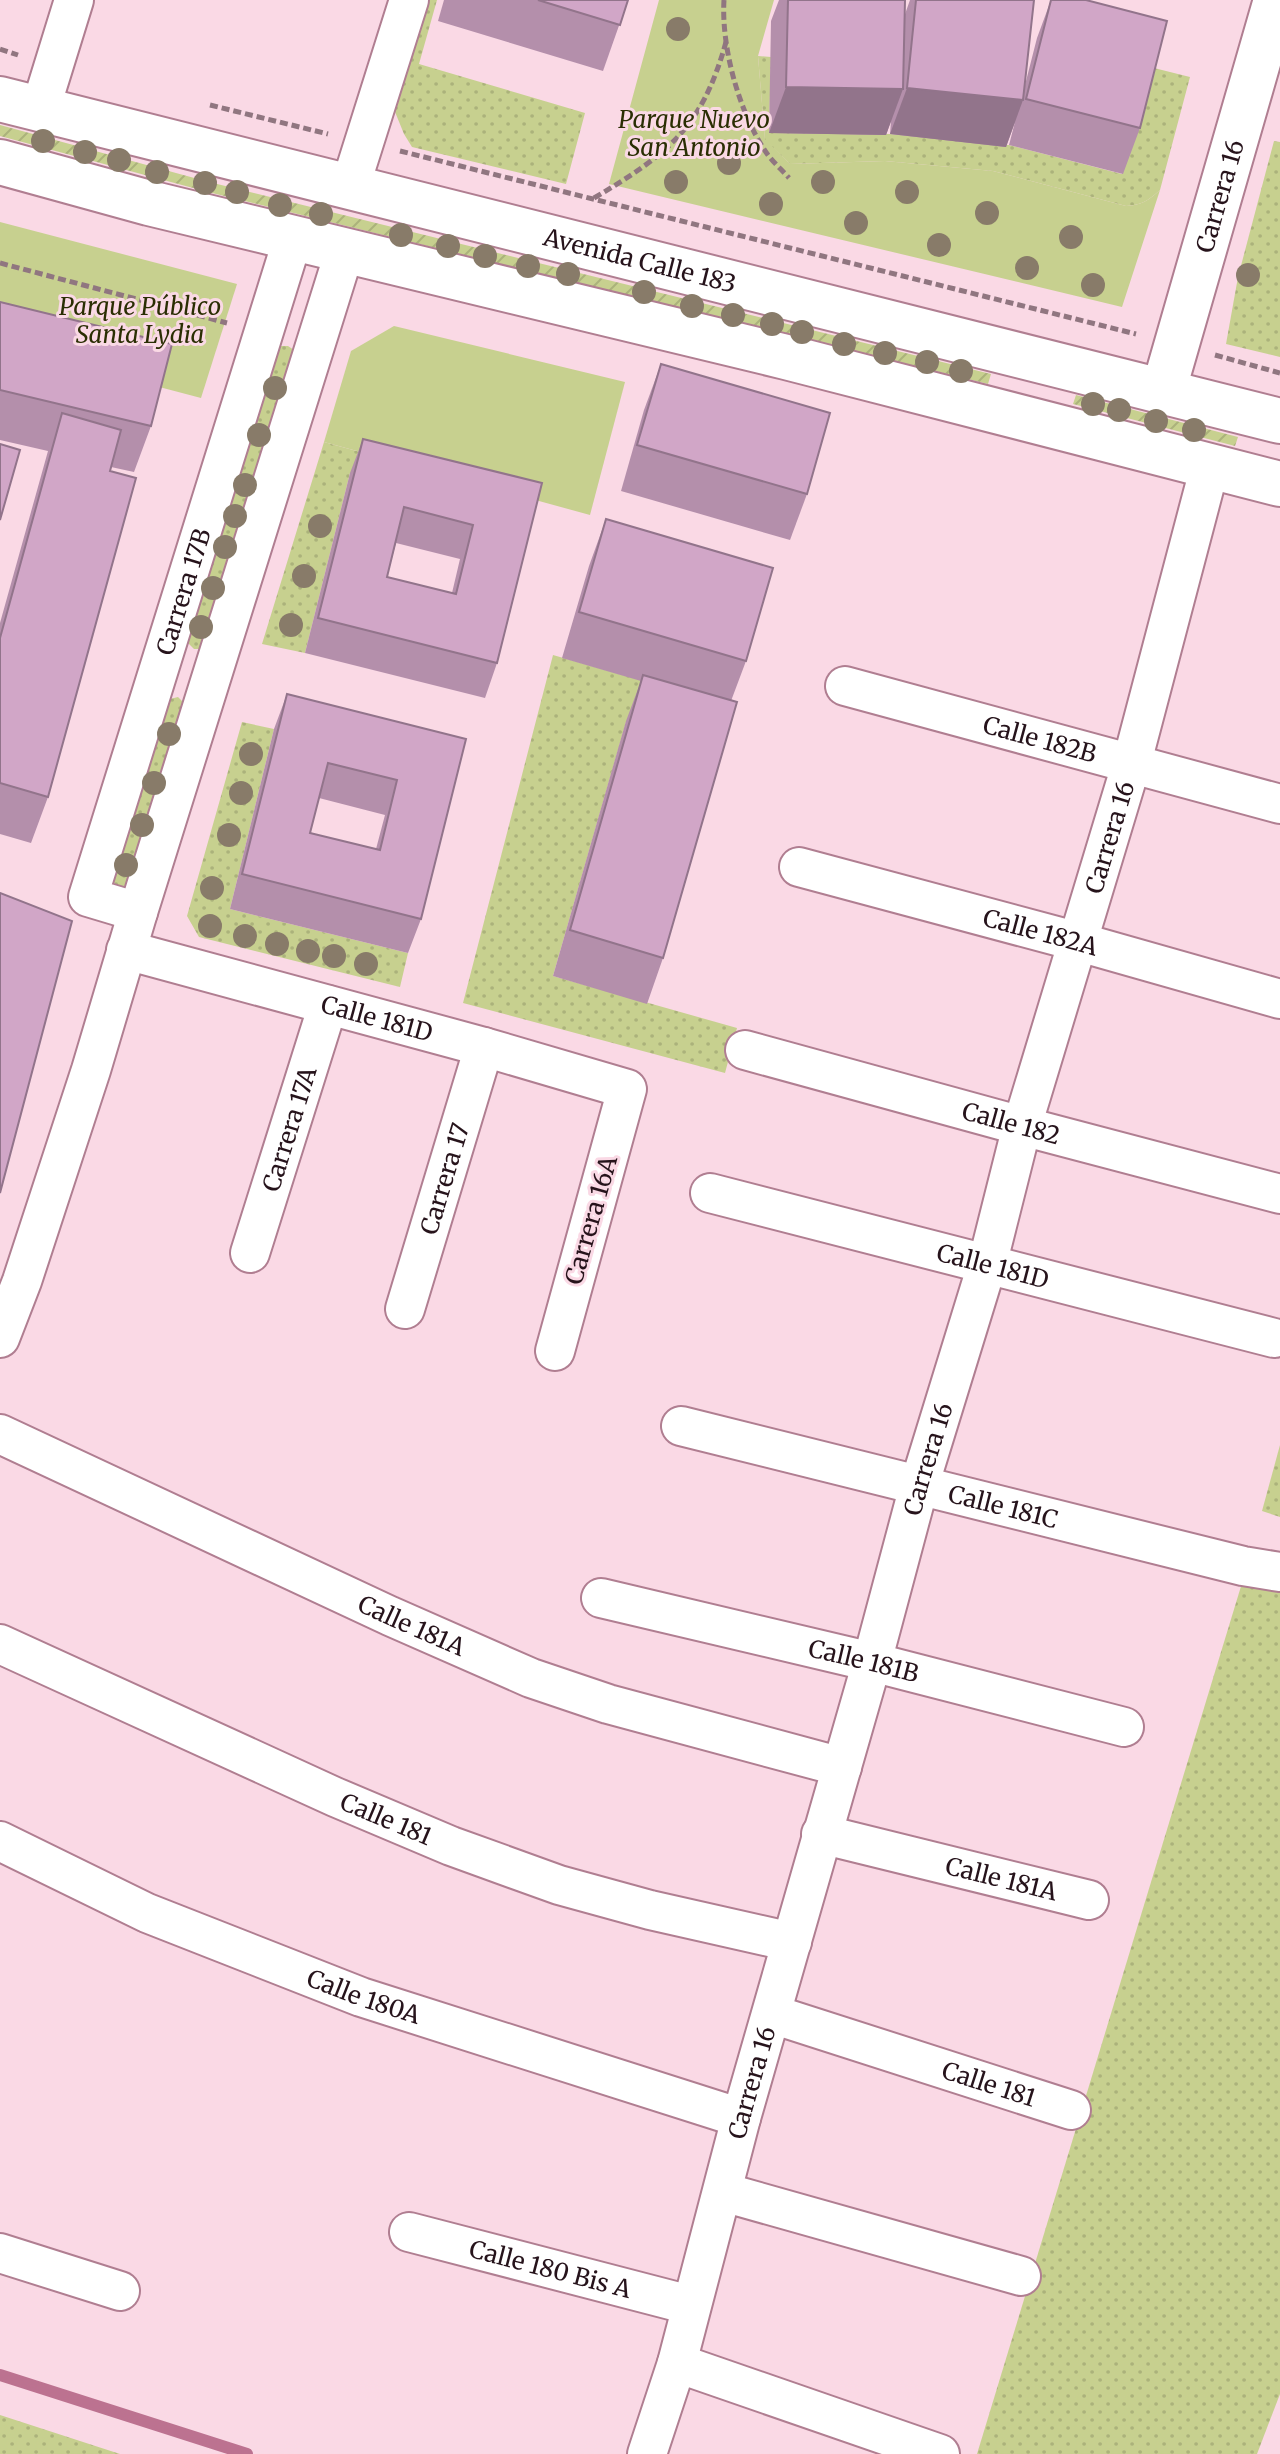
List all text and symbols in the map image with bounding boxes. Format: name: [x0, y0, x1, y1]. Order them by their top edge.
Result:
park label: Parque Nuevo San Antonio: [618, 104, 770, 163]
street label: Carrera 16: [1189, 136, 1250, 256]
street label: Avenida Calle 183: [540, 221, 740, 299]
park label: Parque Público Santa Lydia: [59, 291, 221, 350]
street label: Carrera 17B: [149, 525, 217, 659]
street label: Calle 182B: [980, 709, 1100, 769]
street label: Carrera 16: [1078, 777, 1141, 897]
street label: Calle 182A: [980, 902, 1102, 962]
street label: Calle 181D: [318, 988, 436, 1048]
street label: Carrera 17A: [255, 1062, 323, 1195]
street label: Calle 182: [959, 1095, 1064, 1151]
street label: Carrera 17: [413, 1119, 476, 1238]
street label: Carrera 16A: [558, 1151, 624, 1288]
street label: Calle 181D: [934, 1236, 1052, 1295]
street label: Carrera 16: [896, 1399, 959, 1519]
street label: Calle 181C: [945, 1478, 1061, 1535]
street label: Calle 181A: [353, 1588, 471, 1663]
street label: Calle 181B: [806, 1632, 922, 1689]
street label: Calle 181: [336, 1786, 437, 1852]
street label: Calle 181A: [943, 1850, 1062, 1907]
street label: Calle 180A: [303, 1962, 425, 2031]
street label: Carrera 16: [721, 2022, 782, 2142]
street label: Calle 181: [938, 2054, 1040, 2113]
street label: Calle 180 Bis A: [466, 2233, 635, 2305]

